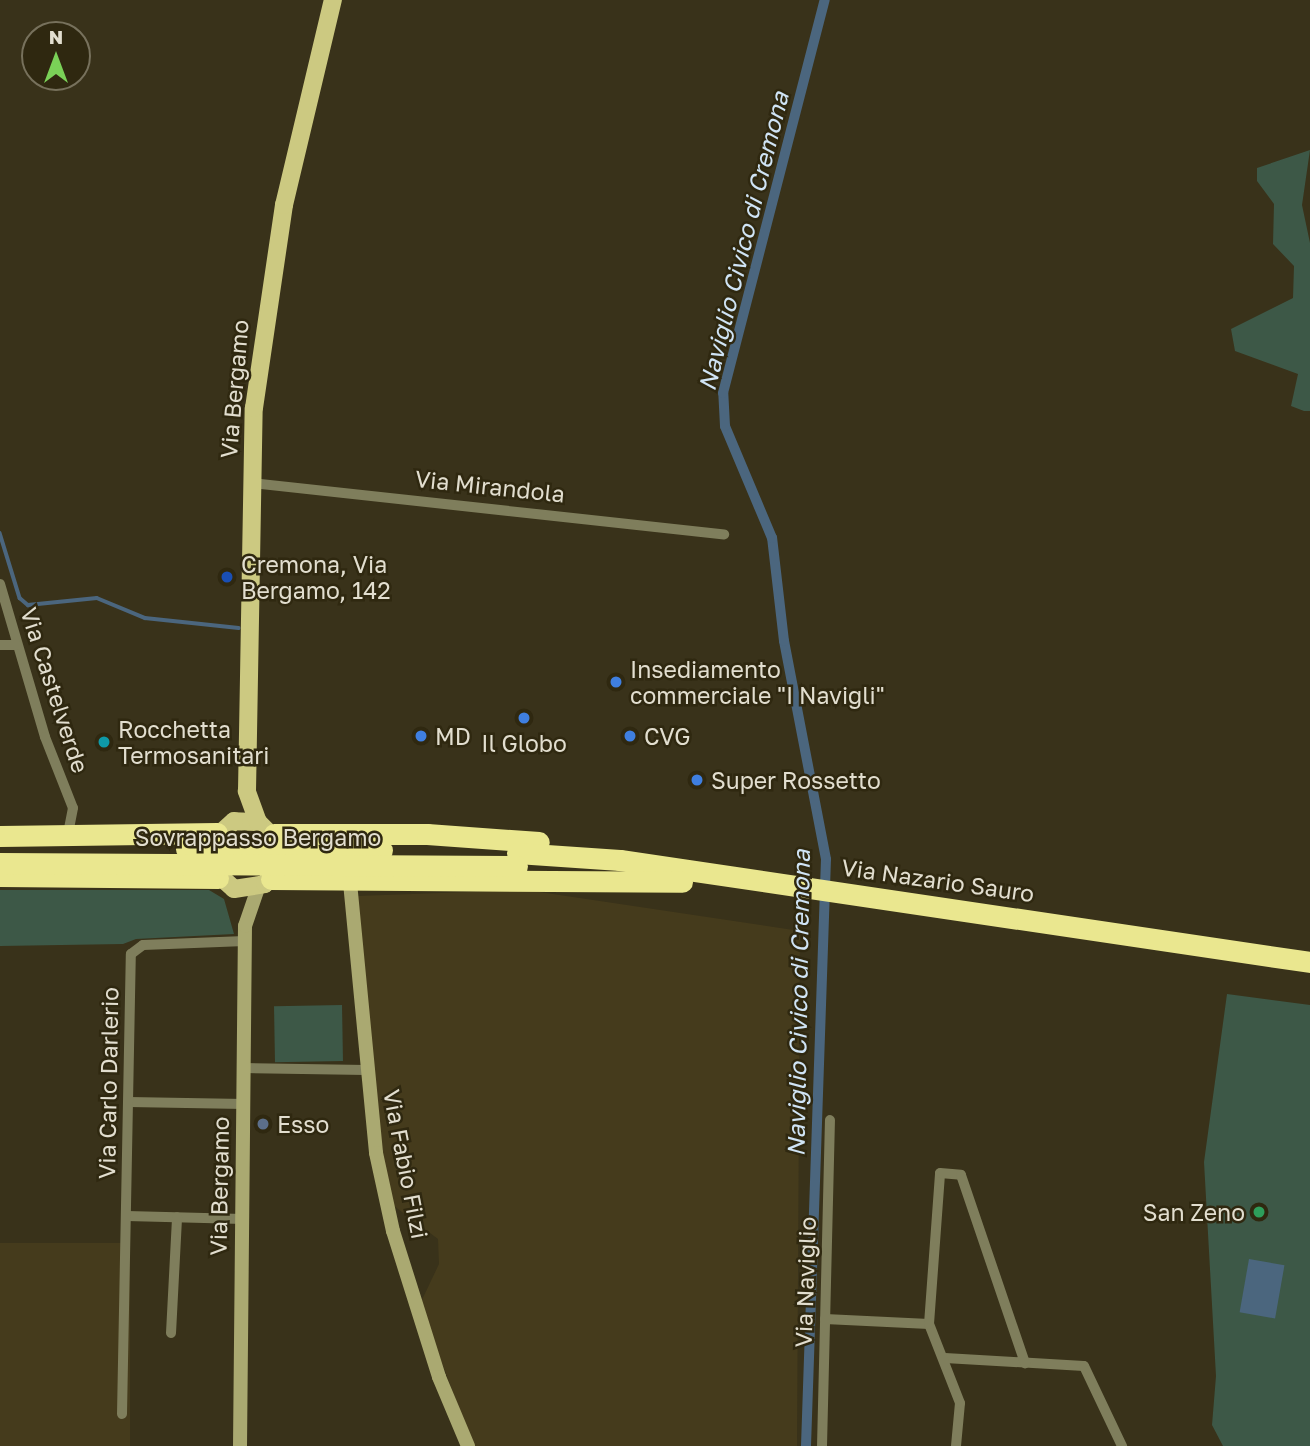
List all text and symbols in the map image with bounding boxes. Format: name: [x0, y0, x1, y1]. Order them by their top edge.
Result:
north arrow: [21, 21, 91, 91]
text: N: [49, 25, 63, 48]
water label: Naviglio Civico di Cremona: [692, 89, 794, 393]
street label: Via Bergamo: [214, 319, 254, 459]
street label: Via Mirandola: [414, 464, 566, 508]
place label: Cremona, Via Bergamo, 142: [241, 550, 390, 604]
marker: Cremona, Via Bergamo, 142: [219, 569, 235, 585]
street label: Via Castelverde: [15, 604, 95, 776]
place label: Insediamento commerciale "I Navigli": [630, 655, 885, 709]
marker: Insediamento commerciale "I Navigli": [608, 674, 624, 690]
marker: Il Globo: [516, 710, 532, 726]
place label: Rocchetta Termosanitari: [118, 715, 269, 769]
place label: MD: [435, 722, 471, 750]
place label: CVG: [644, 722, 690, 750]
marker: MD: [413, 728, 429, 744]
marker: CVG: [622, 728, 638, 744]
place label: Il Globo: [481, 729, 567, 757]
marker: Rocchetta Termosanitari: [96, 734, 112, 750]
place label: Super Rossetto: [711, 766, 881, 794]
marker: Super Rossetto: [689, 772, 705, 788]
street label: Sovrappasso Bergamo: [135, 823, 381, 851]
water label: Naviglio Civico di Cremona: [781, 849, 815, 1157]
street label: Via Nazario Sauro: [840, 853, 1036, 907]
street label: Via Carlo Darlerio: [93, 987, 123, 1179]
street label: Via Fabio Filzi: [378, 1087, 434, 1241]
place label: Esso: [277, 1110, 329, 1138]
street label: Via Bergamo: [204, 1116, 234, 1256]
marker: Esso: [255, 1116, 271, 1132]
place label: San Zeno: [1143, 1198, 1245, 1226]
marker: San Zeno: [1251, 1204, 1267, 1220]
street label: Via Naviglio: [789, 1216, 821, 1348]

